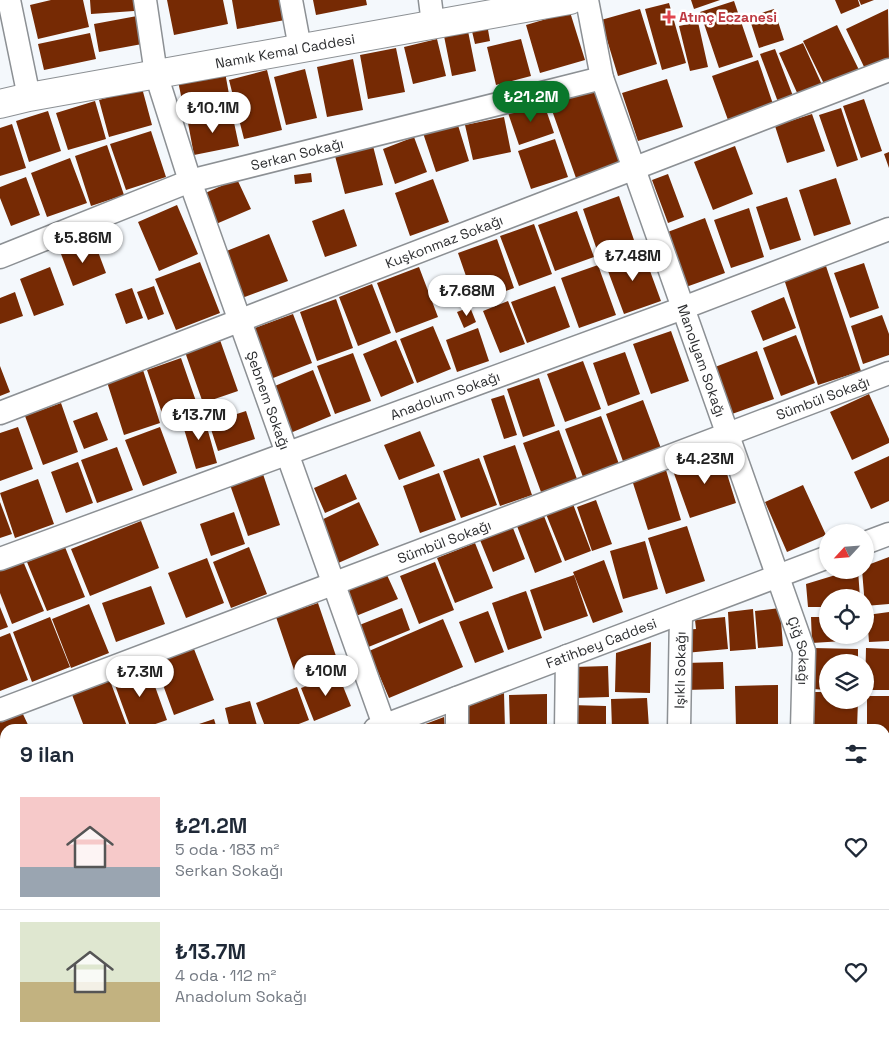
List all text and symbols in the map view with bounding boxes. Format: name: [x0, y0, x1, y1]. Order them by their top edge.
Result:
place label: Atınç Eczanesi: [679, 8, 777, 26]
marker: Atınç Eczanesi: [663, 11, 675, 23]
street label: Namık Kemal Caddesi: [214, 30, 356, 72]
pin: ₺21.2M: [490, 80, 572, 123]
text: ₺21.2M: [503, 86, 559, 107]
pin: ₺10.1M: [172, 92, 254, 134]
text: ₺10.1M: [187, 97, 239, 118]
street label: Serkan Sokağı: [249, 134, 345, 174]
street label: Kuşkonmaz Sokağı: [383, 211, 506, 273]
pin: ₺5.86M: [42, 222, 124, 264]
text: ₺5.86M: [54, 227, 112, 248]
pin: ₺7.48M: [592, 240, 674, 282]
text: ₺7.48M: [605, 245, 661, 266]
pin: ₺7.68M: [426, 274, 508, 317]
text: ₺7.68M: [439, 280, 495, 301]
street label: Manolyam Sokağı: [673, 302, 730, 419]
street label: Şebnem Sokağı: [242, 349, 294, 452]
street label: Anadolum Sokağı: [388, 367, 502, 424]
street label: Sümbül Sokağı: [773, 372, 872, 424]
pin: ₺13.7M: [158, 398, 240, 441]
text: ₺13.7M: [172, 404, 226, 425]
pin: ₺4.23M: [664, 442, 746, 485]
text: ₺4.23M: [676, 448, 734, 469]
street label: Sümbül Sokağı: [395, 516, 494, 568]
north arrow: [819, 524, 874, 579]
map controls: [819, 524, 874, 709]
button: locate: [819, 589, 874, 644]
street label: Fatihbey Caddesi: [543, 614, 659, 672]
street label: Çiğ Sokağı: [784, 614, 813, 685]
street label: Işıklı Sokağı: [670, 631, 690, 709]
pin: ₺10M: [296, 654, 356, 697]
button: layers: [819, 654, 874, 709]
pin: ₺7.3M: [105, 656, 175, 698]
text: ₺10M: [305, 660, 347, 681]
text: ₺7.3M: [117, 661, 163, 682]
icon: filters: [842, 740, 870, 768]
text: 9 ilan: [20, 741, 75, 768]
text: ₺21.2M: [175, 812, 247, 839]
icon: home: [60, 817, 120, 877]
icon: heart: [842, 833, 870, 861]
text: 5 oda · 183 m²: [175, 839, 279, 860]
text: Serkan Sokağı: [175, 860, 283, 881]
text: ₺13.7M: [175, 938, 246, 965]
icon: home: [60, 942, 120, 1002]
icon: heart: [842, 958, 870, 986]
text: 4 oda · 112 m²: [175, 965, 276, 986]
text: Anadolum Sokağı: [175, 986, 307, 1007]

